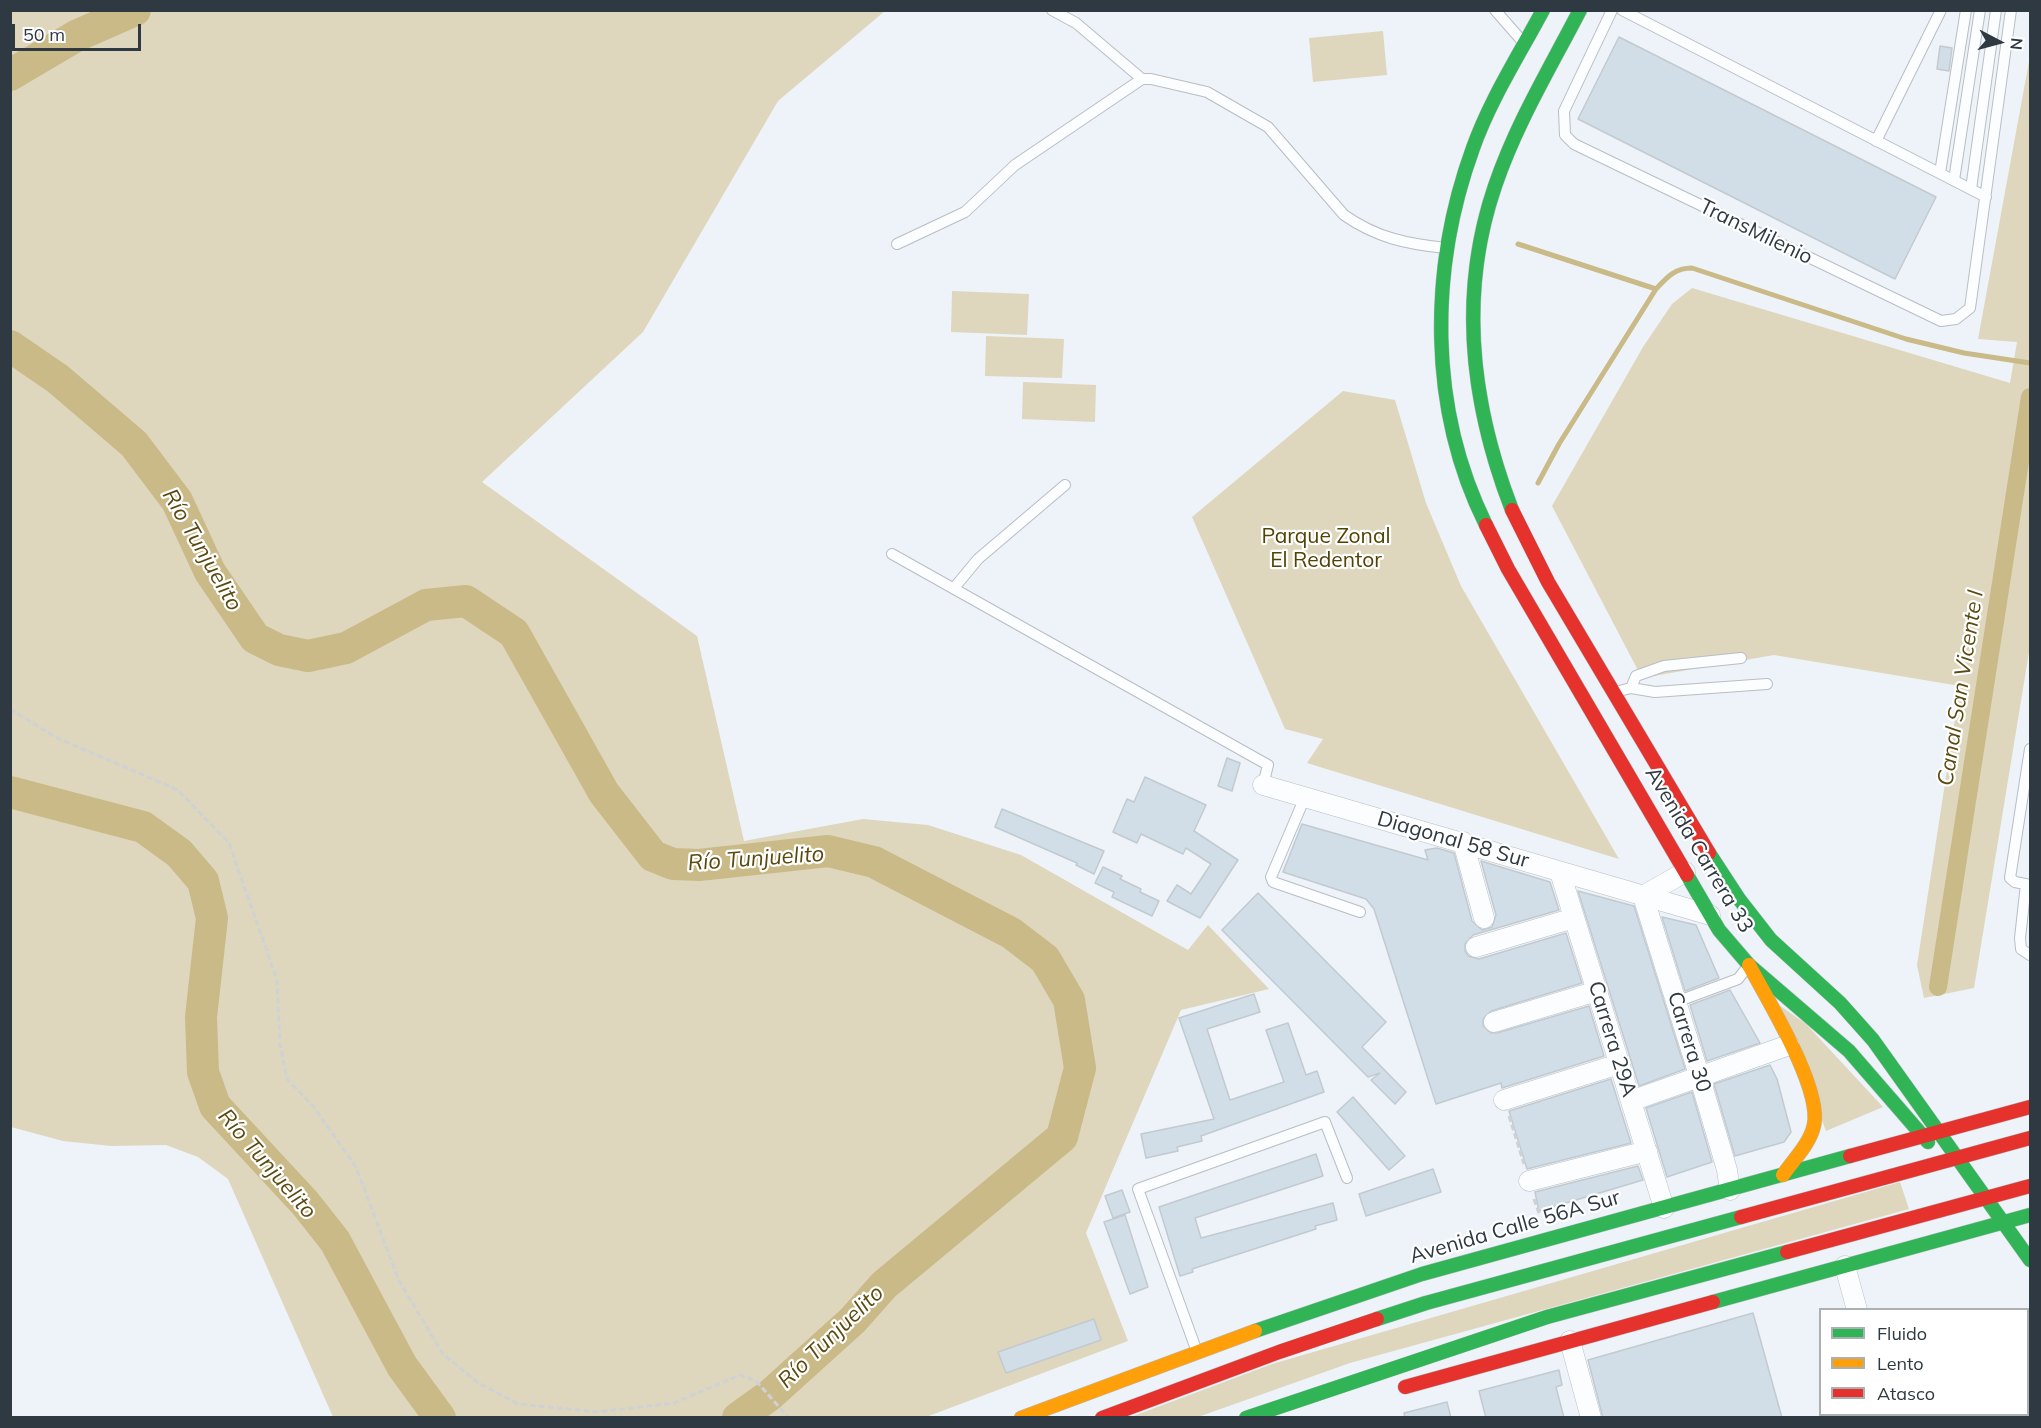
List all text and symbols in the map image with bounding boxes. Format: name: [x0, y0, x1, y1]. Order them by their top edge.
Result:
scale bar: [15, 12, 144, 50]
north arrow: [1969, 12, 2029, 72]
text: 50 m: [23, 23, 65, 46]
text: N: [2006, 37, 2027, 51]
street label: TransMilenio: [1695, 194, 1817, 270]
water label: Río Tunjuelito: [156, 484, 248, 616]
park label: Parque Zonal El Redentor: [1262, 524, 1390, 574]
water label: Canal San Vicente I: [1933, 588, 1989, 788]
street label: Avenida Carrera 33: [1639, 762, 1759, 938]
street label: Diagonal 58 Sur: [1374, 806, 1532, 874]
water label: Río Tunjuelito: [687, 841, 825, 877]
street label: Carrera 29A: [1582, 978, 1642, 1100]
street label: Carrera 30: [1662, 989, 1716, 1095]
water label: Río Tunjuelito: [212, 1104, 322, 1224]
street label: Avenida Calle 56A Sur: [1407, 1185, 1623, 1269]
water label: Río Tunjuelito: [773, 1280, 889, 1394]
legend: [1819, 1308, 2029, 1416]
text: Fluido: [1877, 1322, 1927, 1345]
text: Lento: [1877, 1352, 1924, 1375]
text: Atasco: [1877, 1382, 1935, 1405]

